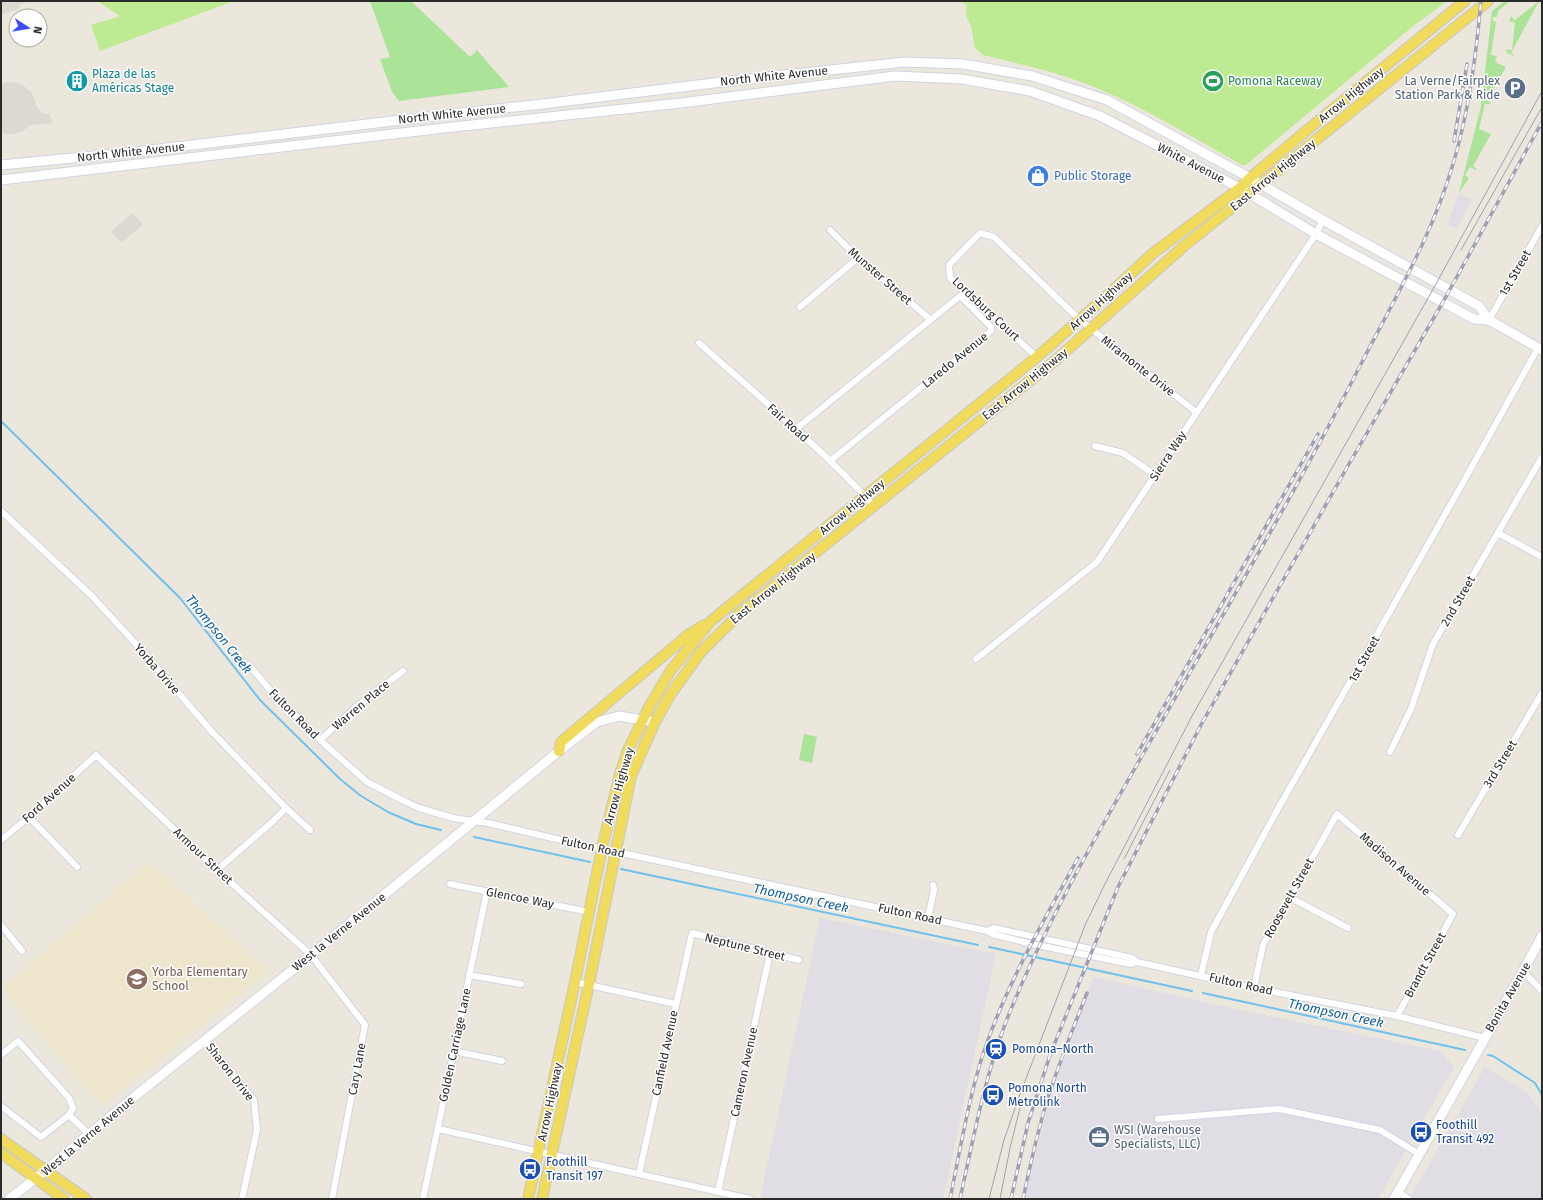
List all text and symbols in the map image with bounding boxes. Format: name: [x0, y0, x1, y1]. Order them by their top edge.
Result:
north arrow: [8, 8, 48, 48]
text: N: [30, 25, 44, 35]
street label: North White Avenue: [719, 63, 829, 89]
street label: Arrow Highway: [1315, 64, 1387, 126]
place label: Plaza de las Américas Stage: [92, 67, 174, 95]
building icon: Plaza de las Américas Stage: [64, 68, 90, 94]
sports icon: Pomona Raceway: [1200, 68, 1226, 94]
place label: Pomona Raceway: [1228, 74, 1322, 88]
place label: La Verne/Fairplex Station Park & Ride: [1395, 74, 1500, 102]
parking icon: La Verne/Fairplex Station Park & Ride: [1502, 75, 1528, 101]
street label: North White Avenue: [397, 101, 507, 127]
street label: East Arrow Highway: [1227, 136, 1319, 214]
street label: North White Avenue: [76, 139, 186, 165]
street label: White Avenue: [1155, 140, 1227, 186]
shop icon: Public Storage: [1025, 163, 1051, 189]
place label: Public Storage: [1054, 169, 1132, 183]
street label: Munster Street: [845, 244, 915, 308]
street label: 1st Street: [1496, 247, 1534, 299]
street label: Arrow Highway: [1067, 269, 1136, 333]
street label: Lordsburg Court: [949, 274, 1023, 344]
street label: Laredo Avenue: [919, 329, 991, 391]
street label: Miramonte Drive: [1098, 333, 1178, 399]
street label: East Arrow Highway: [979, 345, 1071, 423]
street label: Fair Road: [765, 401, 811, 445]
street label: Sierra Way: [1147, 428, 1189, 484]
street label: Arrow Highway: [816, 476, 888, 538]
street label: East Arrow Highway: [727, 549, 819, 627]
street label: 2nd Street: [1438, 573, 1478, 629]
water label: Thompson Creek: [183, 592, 255, 676]
street label: 1st Street: [1346, 633, 1383, 685]
street label: Yorba Drive: [131, 641, 183, 697]
street label: Warren Place: [329, 677, 393, 733]
street label: Fulton Road: [266, 686, 322, 742]
street label: 3rd Street: [1480, 737, 1520, 790]
street label: Arrow Highway: [601, 745, 637, 826]
street label: Ford Avenue: [19, 770, 79, 826]
street label: Armour Street: [170, 825, 236, 888]
street label: Madison Avenue: [1357, 829, 1433, 899]
street label: Fulton Road: [560, 833, 626, 861]
street label: Roosevelt Street: [1261, 855, 1317, 940]
water label: Thompson Creek: [752, 881, 850, 915]
street label: Glencoe Way: [485, 885, 555, 911]
street label: West la Verne Avenue: [289, 890, 389, 974]
street label: Fulton Road: [877, 900, 943, 928]
street label: Brandt Street: [1401, 929, 1449, 1000]
street label: Neptune Street: [703, 930, 787, 964]
street label: Bonita Avenue: [1482, 960, 1534, 1034]
place label: Yorba Elementary School: [152, 965, 248, 993]
school or university icon: Yorba Elementary School: [124, 966, 150, 992]
street label: Fulton Road: [1208, 970, 1274, 998]
street label: Golden Carriage Lane: [436, 987, 474, 1103]
water label: Thompson Creek: [1287, 996, 1385, 1030]
street label: Canfield Avenue: [649, 1009, 681, 1097]
street label: Cameron Avenue: [728, 1026, 760, 1118]
station icon: Pomona–North: [983, 1036, 1009, 1062]
street label: Sharon Drive: [203, 1040, 257, 1104]
street label: Cary Lane: [346, 1042, 368, 1096]
place label: Pomona–North: [1012, 1042, 1094, 1056]
street label: Arrow Highway: [535, 1061, 565, 1143]
place label: Pomona North Metrolink: [1008, 1081, 1087, 1109]
bus stop icon: Pomona North Metrolink: [980, 1082, 1006, 1108]
street label: West la Verne Avenue: [39, 1093, 137, 1179]
place label: Foothill Transit 492: [1436, 1118, 1494, 1146]
bus stop icon: Foothill Transit 492: [1408, 1119, 1434, 1145]
place label: WSI (Warehouse Specialists, LLC): [1114, 1123, 1201, 1151]
office icon: WSI (Warehouse Specialists, LLC): [1086, 1124, 1112, 1150]
place label: Foothill Transit 197: [546, 1155, 603, 1183]
bus stop icon: Foothill Transit 197: [517, 1156, 543, 1182]

